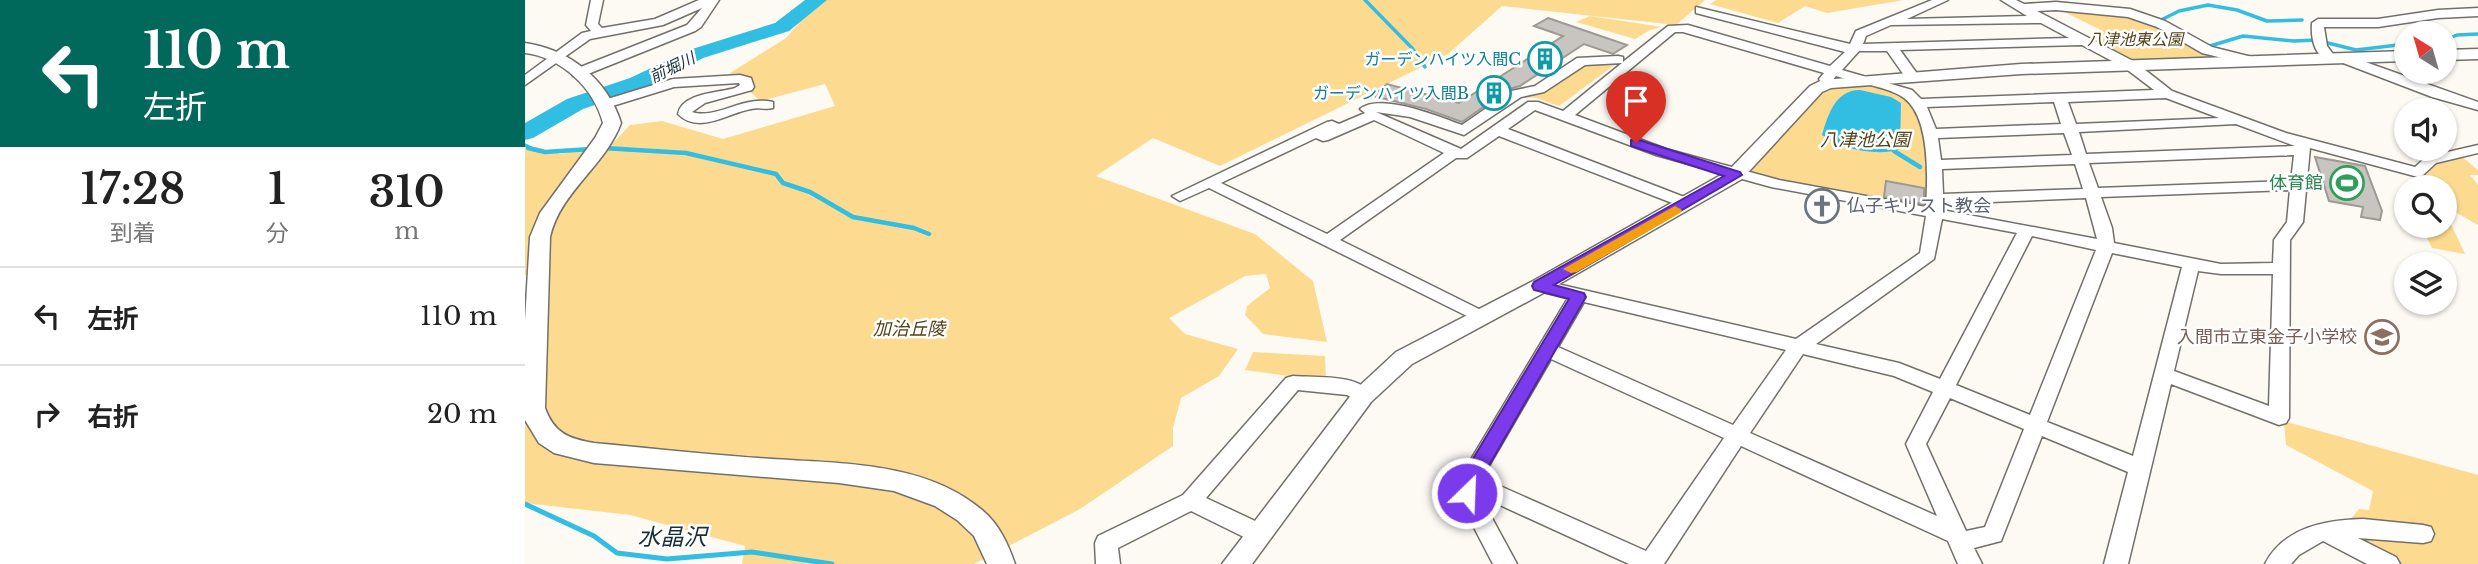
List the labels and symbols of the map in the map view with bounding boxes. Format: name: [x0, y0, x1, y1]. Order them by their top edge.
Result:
north arrow: [2394, 21, 2457, 84]
park label: 八津池東公園: [2087, 29, 2185, 49]
building icon: ガーデンハイツ入間C: [1526, 40, 1564, 78]
water label: 前堀川: [646, 47, 700, 87]
place label: ガーデンハイツ入間C: [1364, 49, 1521, 69]
pin: [1606, 71, 1666, 143]
building icon: ガーデンハイツ入間B: [1475, 74, 1513, 112]
place label: ガーデンハイツ入間B: [1313, 83, 1469, 103]
park label: 八津池公園: [1820, 129, 1913, 151]
sports icon: 体育館: [2328, 164, 2366, 202]
place label: 体育館: [2269, 172, 2323, 194]
church icon: 仏子キリスト教会: [1803, 187, 1841, 225]
place label: 仏子キリスト教会: [1847, 195, 1991, 217]
park label: 加治丘陵: [873, 318, 947, 340]
school or university icon: 入間市立東金子小学校: [2363, 318, 2401, 356]
place label: 入間市立東金子小学校: [2177, 326, 2357, 348]
position arrow: [1430, 456, 1504, 530]
water label: 水晶沢: [638, 523, 710, 551]

